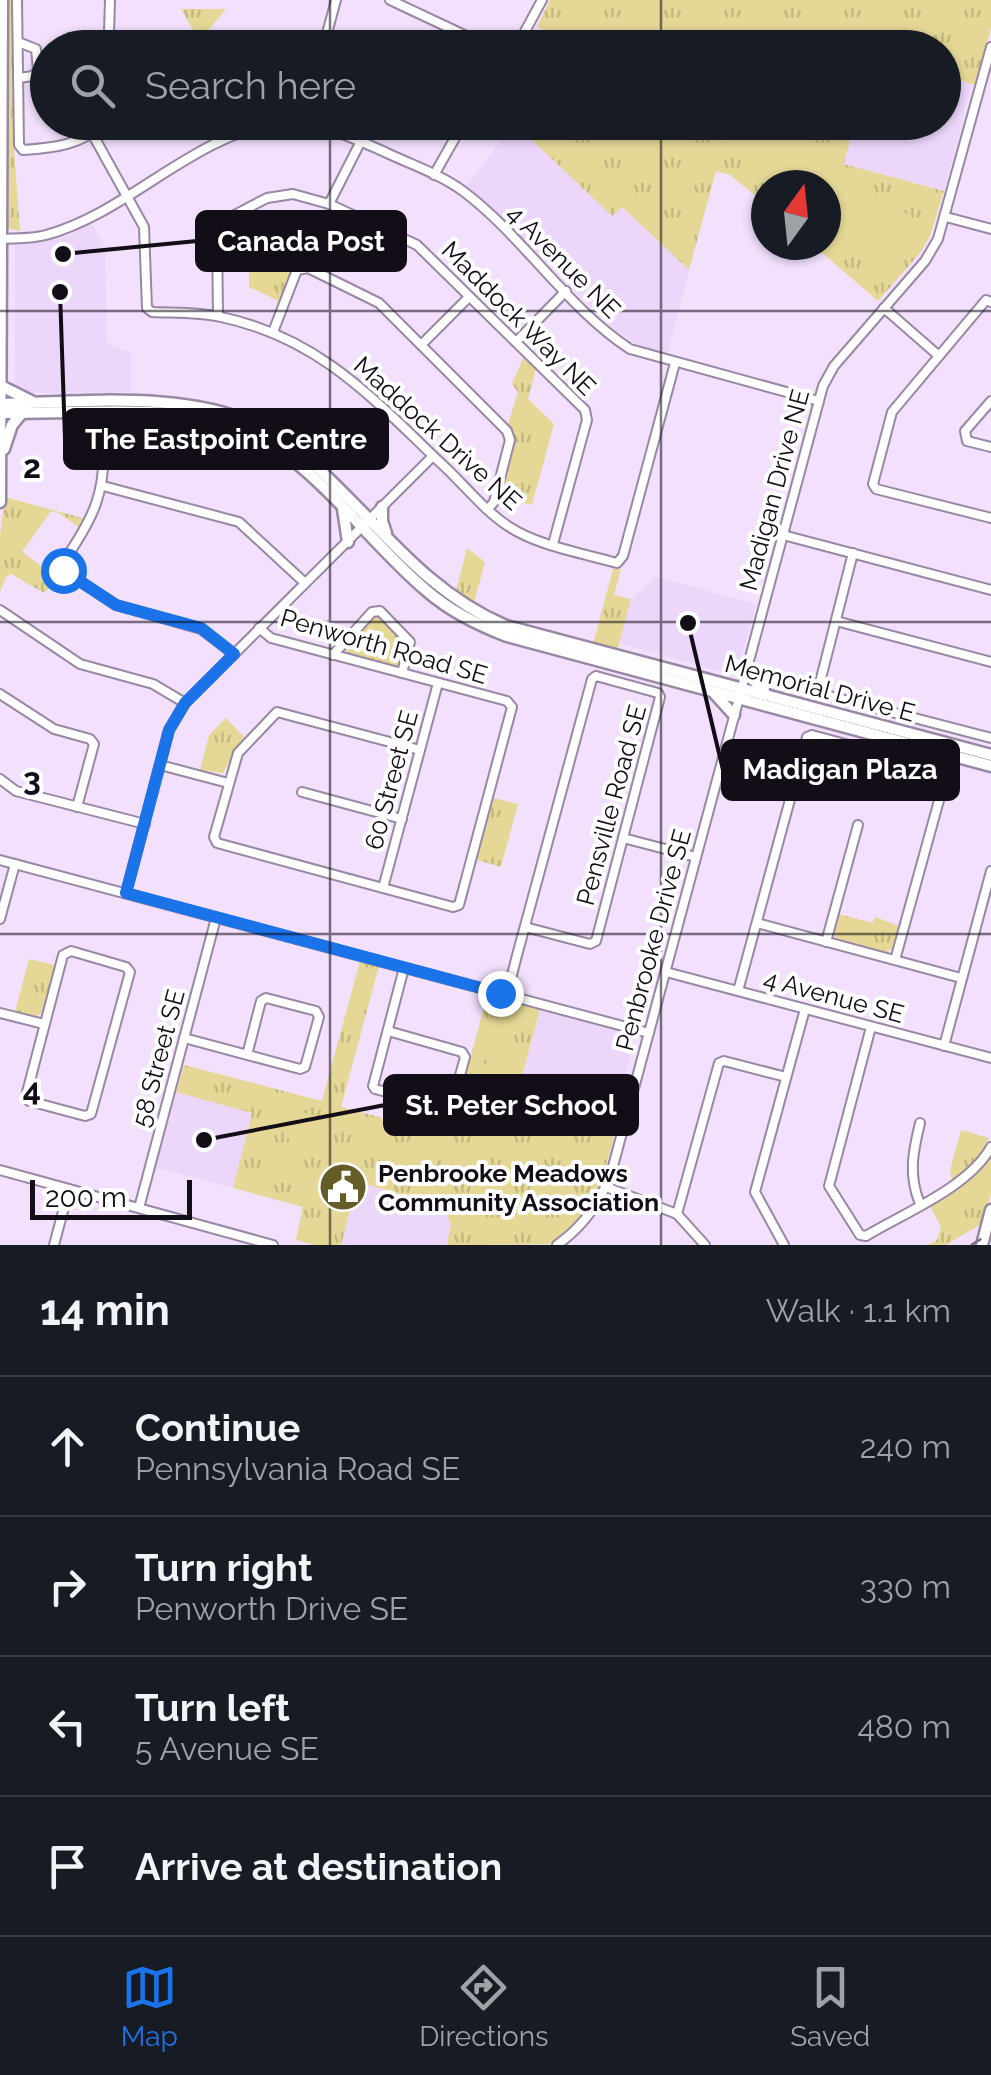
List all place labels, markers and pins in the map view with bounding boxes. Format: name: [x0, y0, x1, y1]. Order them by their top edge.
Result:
callout: Canada Post: [197, 212, 405, 270]
callout: The Eastpoint Centre: [65, 410, 387, 468]
callout: Madigan Plaza: [723, 741, 958, 799]
callout: St. Peter School: [385, 1076, 637, 1134]
place label: Penbrooke Meadows Community Association: [378, 1158, 659, 1217]
public building icon: Penbrooke Meadows Community Association: [317, 1161, 369, 1213]

